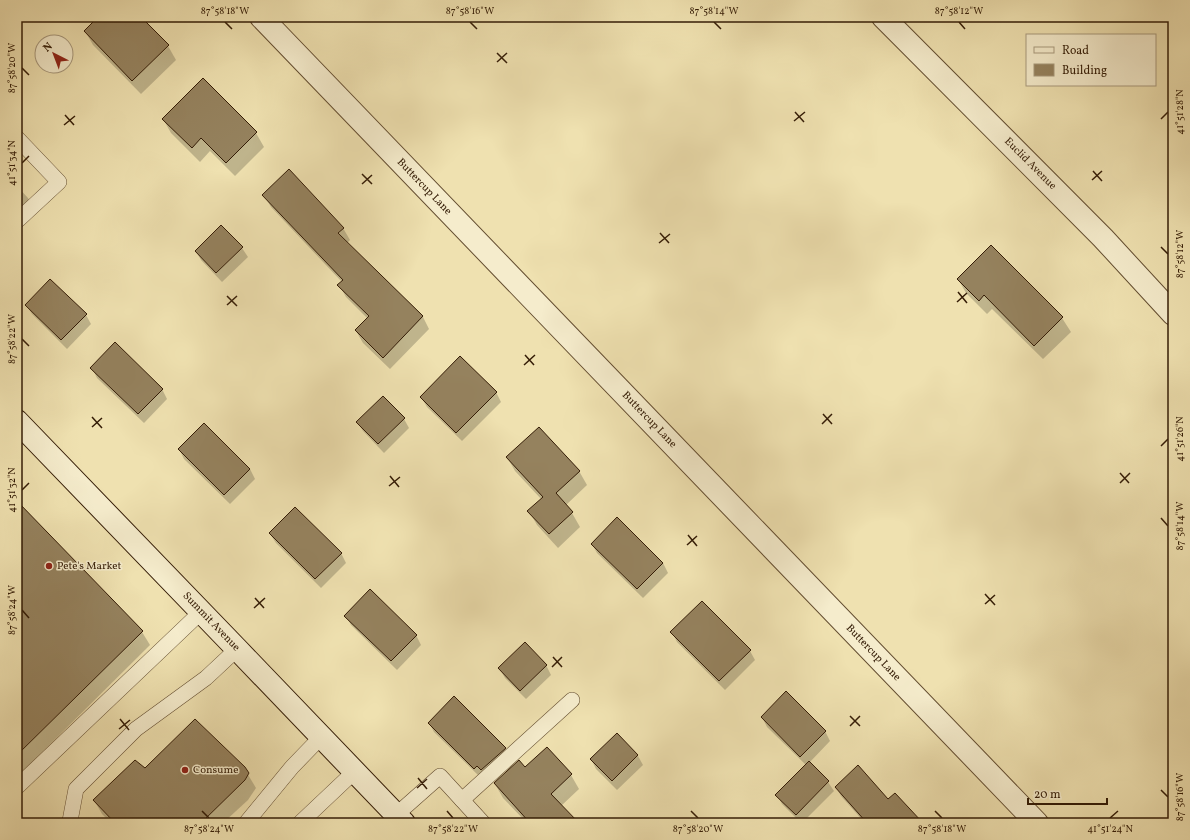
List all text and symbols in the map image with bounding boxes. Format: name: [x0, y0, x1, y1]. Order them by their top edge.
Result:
text: 87°58'18"W: [201, 4, 249, 18]
text: 87°58'16"W: [446, 4, 494, 18]
text: 87°58'14"W: [689, 4, 739, 18]
text: 87°58'12"W: [935, 4, 983, 18]
north arrow: [34, 34, 74, 74]
legend: [1026, 34, 1156, 86]
text: N: [40, 39, 56, 56]
text: 87°58'20"W: [5, 43, 19, 93]
text: Road: [1062, 43, 1089, 59]
text: Building: [1062, 63, 1107, 79]
text: 41°51'28"N: [1173, 89, 1187, 135]
street label: Euclid Avenue: [1000, 134, 1060, 194]
text: 41°51'34"N: [5, 139, 19, 186]
street label: Buttercup Lane: [393, 155, 455, 219]
text: 87°58'12"W: [1173, 230, 1187, 278]
text: 87°58'22"W: [5, 314, 19, 364]
street label: Buttercup Lane: [618, 388, 680, 452]
text: 41°51'26"N: [1173, 416, 1187, 462]
text: 41°51'32"N: [5, 467, 19, 513]
text: 87°58'14"W: [1173, 501, 1187, 551]
place label: Pete's Market: [57, 559, 122, 574]
marker: Pete's Market: [44, 561, 54, 571]
text: 87°58'24"W: [5, 585, 19, 635]
street label: Summit Avenue: [179, 589, 243, 655]
street label: Buttercup Lane: [842, 621, 904, 685]
place label: Consume: [193, 763, 238, 778]
marker: Consume: [180, 765, 190, 775]
text: 87°58'16"W: [1173, 773, 1187, 821]
scale bar: [1028, 780, 1107, 806]
text: 20 m: [1034, 787, 1061, 803]
text: 87°58'24"W: [184, 822, 234, 836]
text: 87°58'22"W: [428, 822, 478, 836]
text: 87°58'20"W: [673, 822, 723, 836]
text: 87°58'18"W: [918, 822, 966, 836]
text: 41°51'24"N: [1087, 822, 1133, 836]

